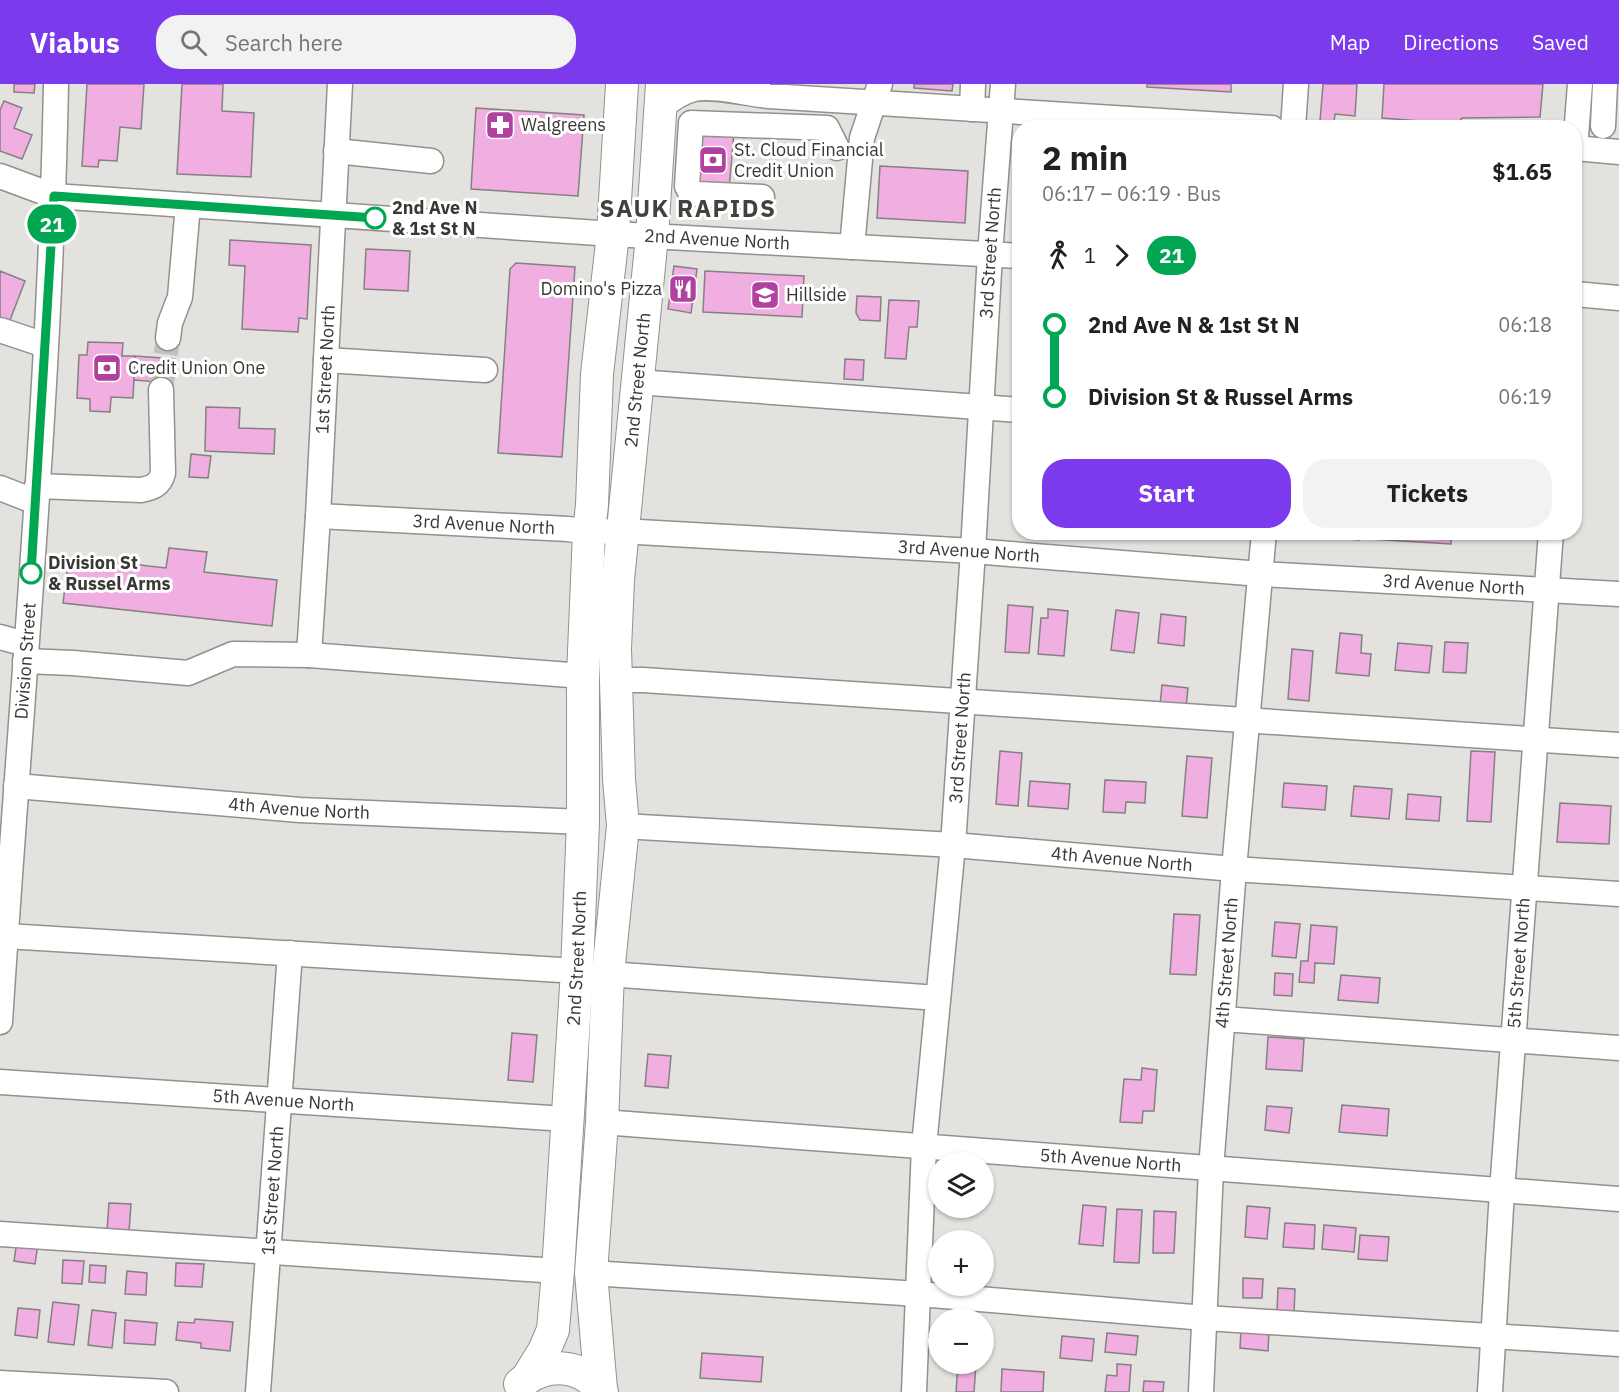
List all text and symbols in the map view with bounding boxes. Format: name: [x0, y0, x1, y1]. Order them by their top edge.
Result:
search box: [156, 15, 576, 69]
text: Viabus: [30, 24, 120, 61]
icon: search: [177, 26, 210, 59]
text: Search here: [225, 28, 343, 57]
text: Map: [1330, 28, 1370, 56]
text: Directions: [1403, 28, 1499, 56]
text: Saved: [1532, 28, 1589, 56]
pharmacy icon: Walgreens: [484, 109, 516, 141]
place label: Walgreens: [521, 113, 606, 136]
text: 2 min: [1042, 136, 1128, 179]
place label: St. Cloud Financial Credit Union: [734, 138, 884, 182]
bank icon: St. Cloud Financial Credit Union: [697, 144, 729, 176]
text: $1.65: [1492, 157, 1552, 186]
text: 06:17 – 06:19 · Bus: [1042, 180, 1221, 207]
street label: 3rd Street North: [974, 186, 1006, 319]
district label: SAUK RAPIDS: [600, 192, 776, 224]
place label: 2nd Ave N & 1st St N: [392, 196, 477, 240]
line badge: 21: [25, 204, 79, 244]
marker: 2nd Ave N & 1st St N: [364, 207, 386, 229]
text: 21: [39, 210, 65, 238]
street label: 2nd Avenue North: [643, 224, 791, 255]
icon: walk: [1042, 239, 1075, 272]
icon: forward: [1105, 239, 1138, 272]
text: 21: [1159, 241, 1184, 269]
text: 1: [1084, 242, 1096, 269]
restaurant icon: Domino's Pizza: [667, 273, 699, 305]
place label: Domino's Pizza: [541, 277, 662, 300]
school or university icon: Hillside: [749, 279, 781, 311]
place label: Hillside: [786, 283, 847, 306]
street label: 1st Street North: [310, 304, 340, 435]
text: 2nd Ave N & 1st St N: [1088, 310, 1300, 339]
street label: 2nd Street North: [619, 311, 655, 448]
text: 06:18: [1498, 311, 1552, 338]
bank icon: Credit Union One: [91, 352, 123, 384]
place label: Credit Union One: [128, 356, 266, 379]
text: Division St & Russel Arms: [1088, 382, 1353, 411]
text: 06:19: [1498, 383, 1552, 410]
button: Start: [1042, 459, 1291, 528]
button: Tickets: [1303, 459, 1552, 528]
street label: 3rd Avenue North: [412, 509, 556, 539]
street label: 3rd Avenue North: [897, 535, 1041, 567]
place label: Division St & Russel Arms: [48, 551, 171, 595]
marker: Division St & Russel Arms: [20, 562, 42, 584]
street label: 3rd Avenue North: [1382, 569, 1525, 600]
street label: Division Street: [9, 602, 41, 720]
street label: 3rd Street North: [944, 671, 976, 804]
street label: 4th Avenue North: [227, 792, 370, 824]
street label: 4th Avenue North: [1050, 841, 1194, 876]
street label: 2nd Street North: [562, 890, 591, 1027]
street label: 4th Street North: [1210, 896, 1243, 1029]
street label: 5th Street North: [1502, 897, 1535, 1029]
street label: 5th Avenue North: [212, 1084, 355, 1116]
street label: 1st Street North: [256, 1125, 288, 1256]
street label: 5th Avenue North: [1039, 1143, 1182, 1177]
map controls: [928, 1152, 994, 1374]
button: layers: [928, 1152, 994, 1218]
button: +: [928, 1230, 994, 1296]
button: −: [928, 1308, 994, 1374]

